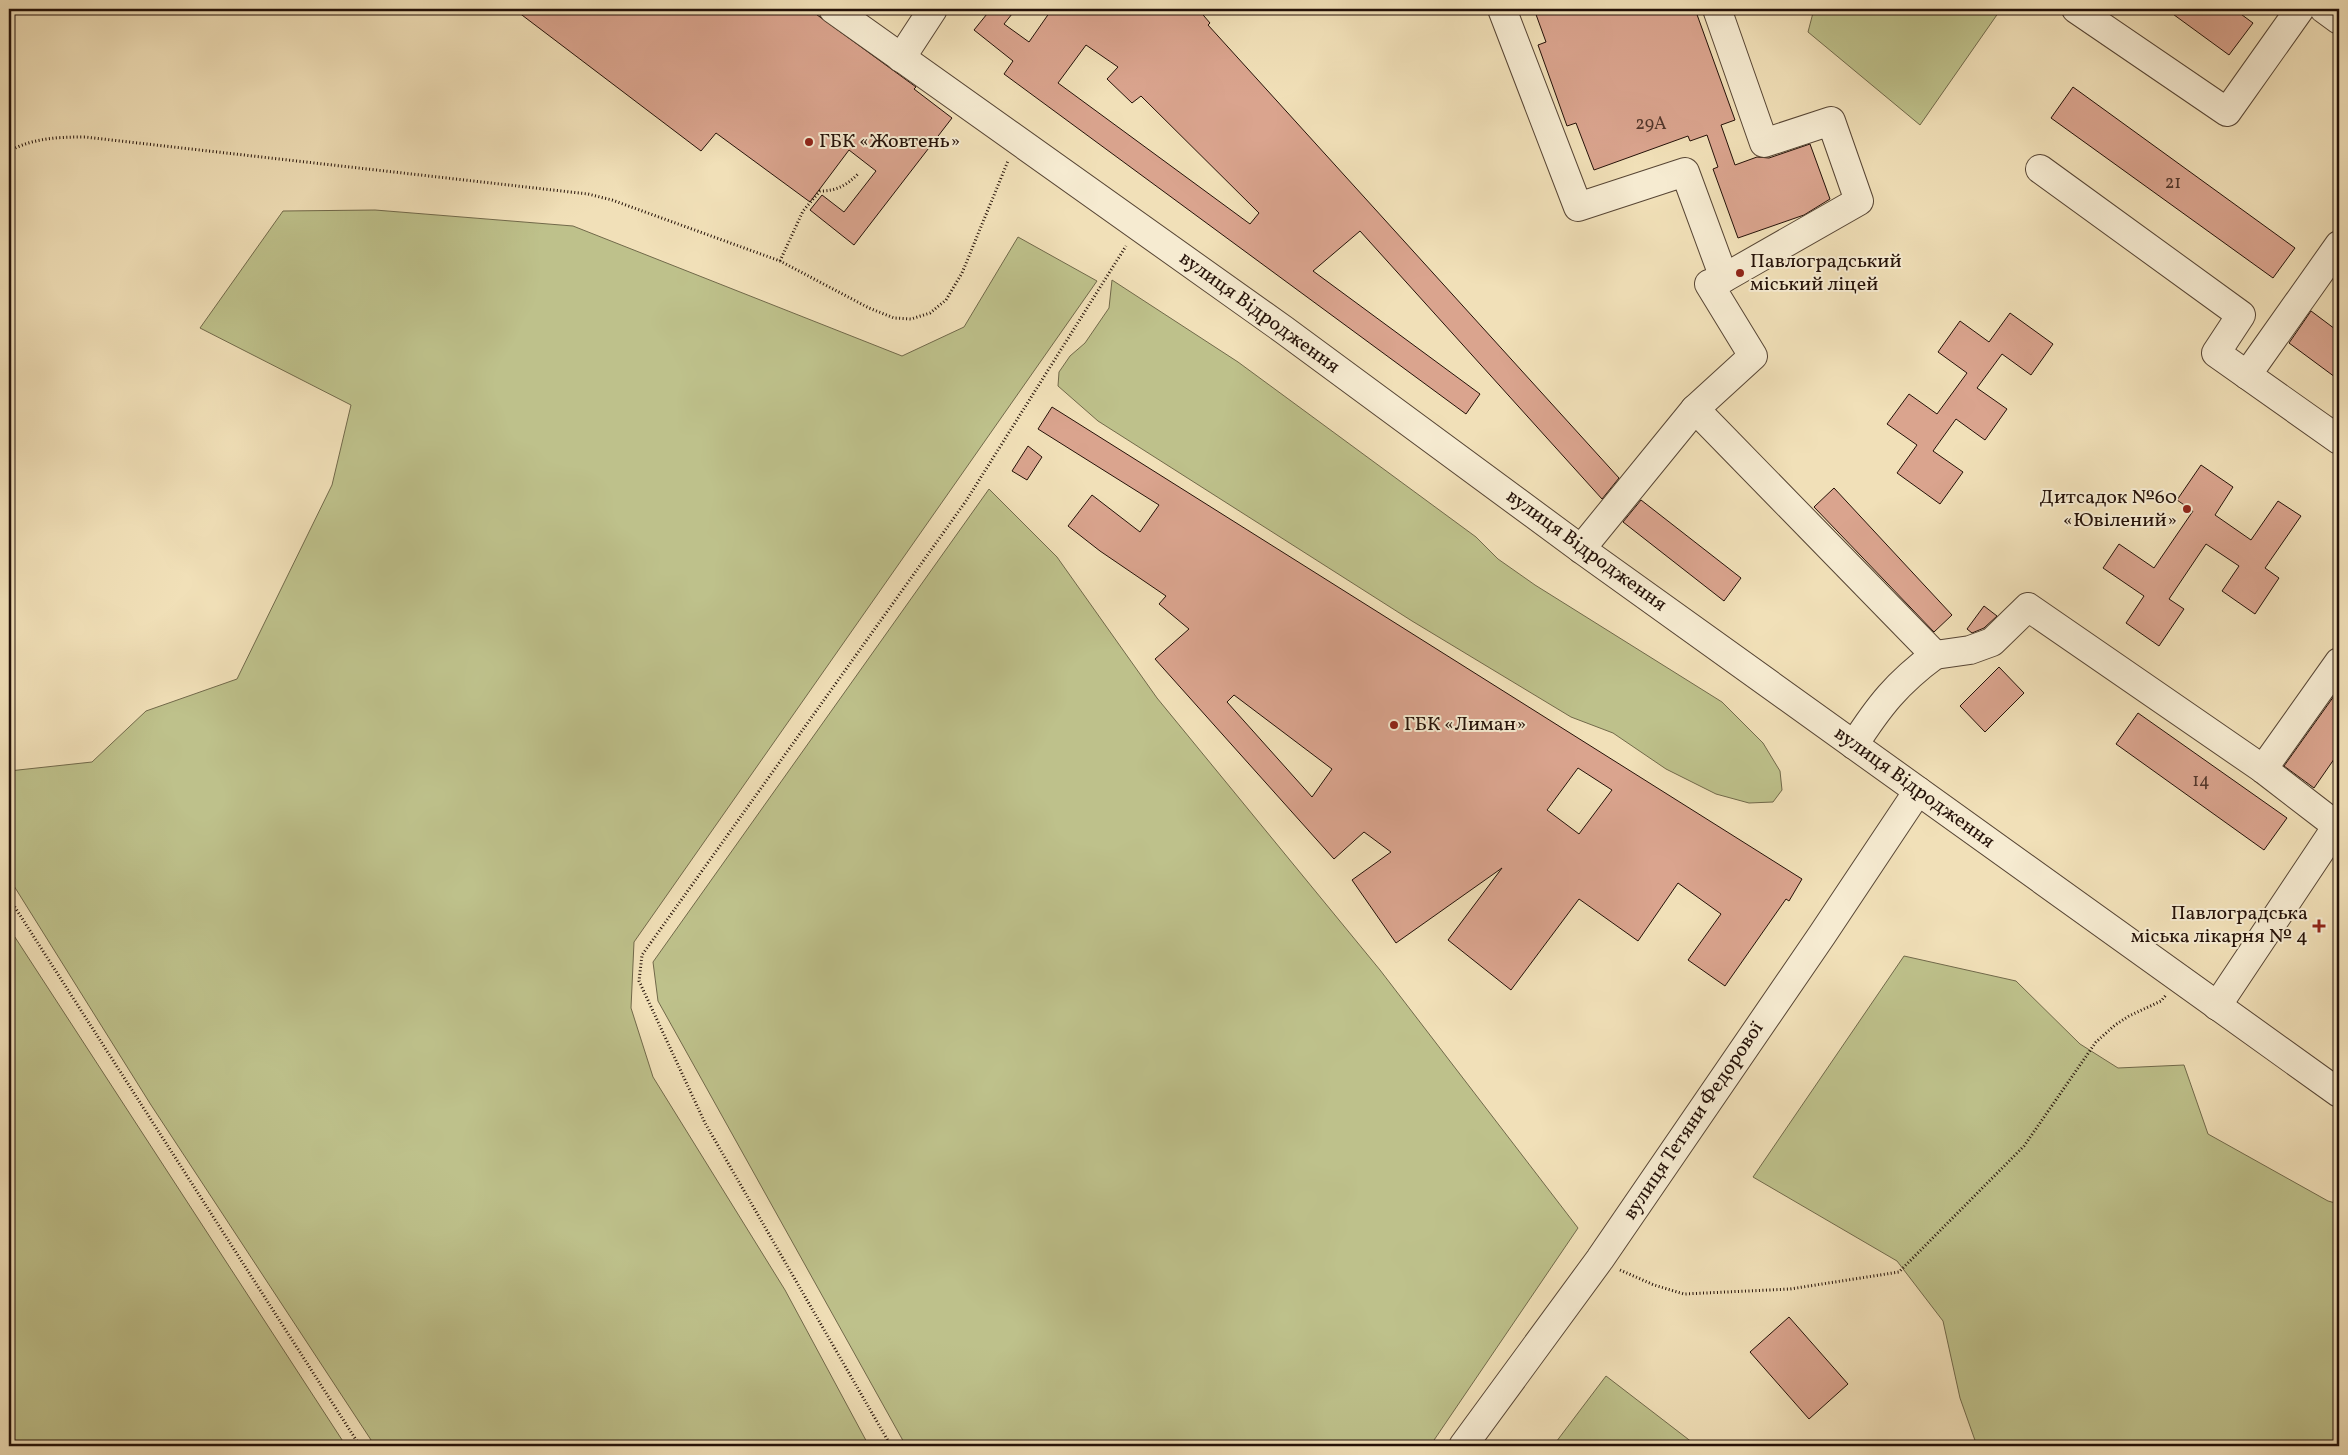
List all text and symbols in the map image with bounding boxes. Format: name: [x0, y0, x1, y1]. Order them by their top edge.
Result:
house number: 29А: [1635, 112, 1667, 137]
place label: ГБК «Жовтень»: [819, 128, 960, 156]
marker: ГБК «Жовтень»: [803, 136, 815, 148]
house number: 21: [2165, 171, 2181, 196]
street label: вулиця Відродження: [1173, 245, 1345, 381]
place label: Павлоградський міський ліцей: [1750, 248, 1902, 299]
marker: Павлоградський міський ліцей: [1734, 267, 1746, 279]
street label: вулиця Відродження: [1500, 483, 1672, 619]
place label: Дитсадок №60 «Ювілений»: [2039, 484, 2177, 535]
marker: Дитсадок №60 «Ювілений»: [2181, 503, 2193, 515]
place label: ГБК «Лиман»: [1404, 711, 1526, 739]
marker: ГБК «Лиман»: [1388, 719, 1400, 731]
street label: вулиця Відродження: [1828, 720, 2000, 856]
house number: 14: [2192, 769, 2210, 794]
place label: Павлоградська міська лікарня № 4: [2131, 900, 2308, 951]
marker: Павлоградська міська лікарня № 4: [2312, 919, 2326, 933]
street label: вулиця Тетяни Федорової: [1617, 1016, 1771, 1226]

